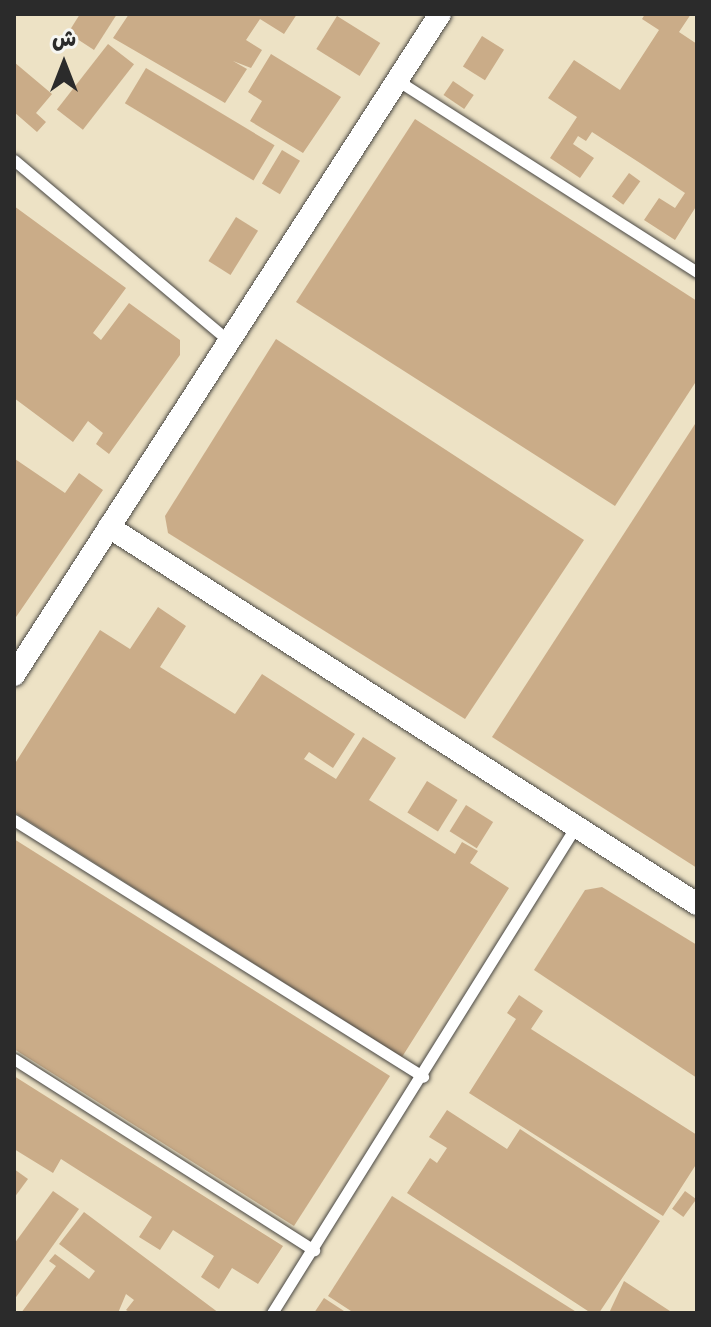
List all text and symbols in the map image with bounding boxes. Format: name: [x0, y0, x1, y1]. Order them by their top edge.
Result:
north arrow: [24, 24, 104, 104]
text: ش: [52, 26, 76, 53]

